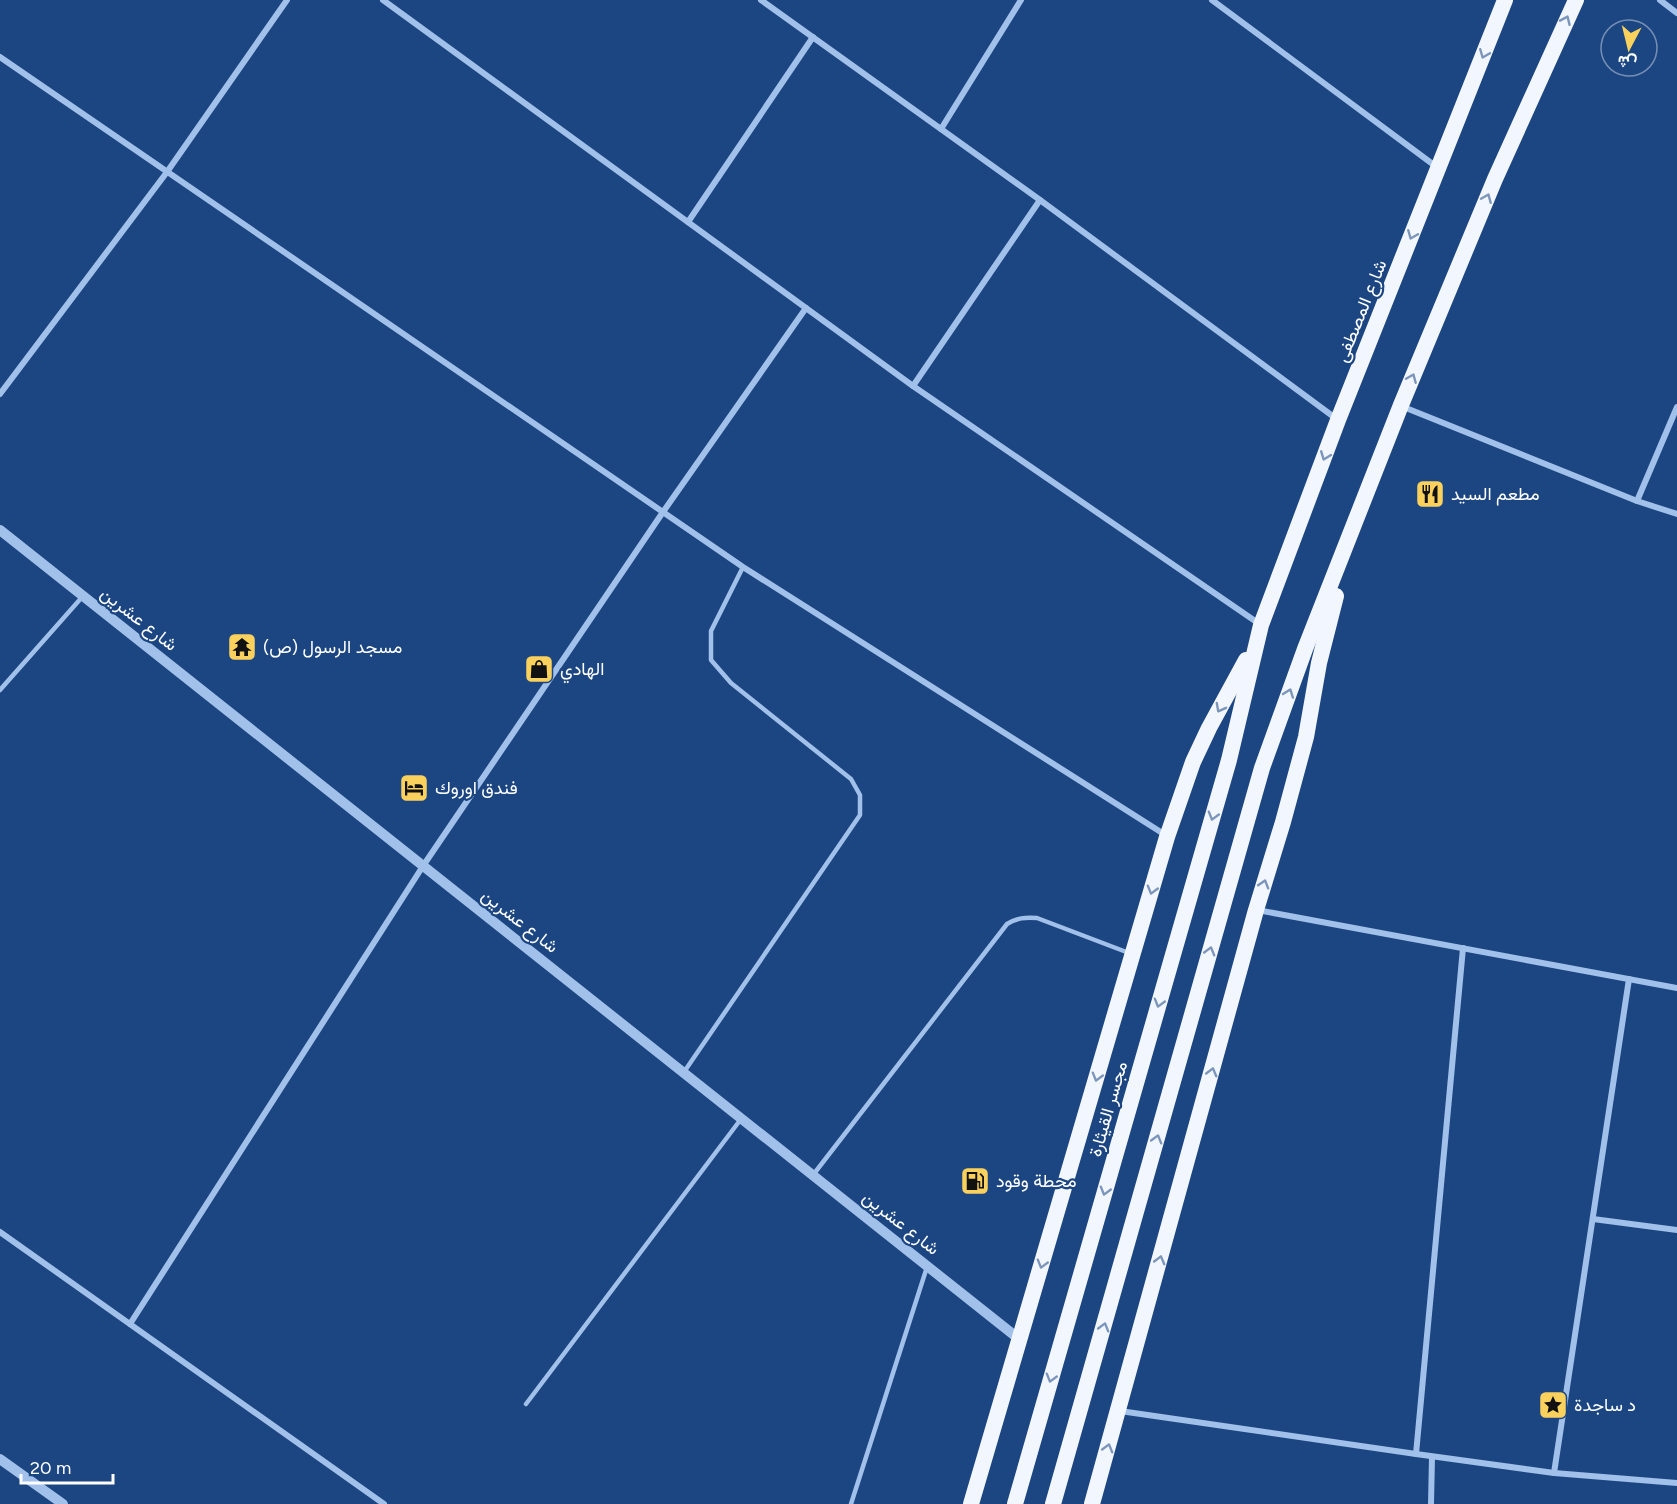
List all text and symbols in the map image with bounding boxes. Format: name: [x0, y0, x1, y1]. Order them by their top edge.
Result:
one-way arrow: [1559, 16, 1571, 27]
north arrow: [1599, 18, 1659, 78]
one-way arrow: [1479, 48, 1491, 59]
text: ش: [1617, 52, 1638, 73]
one-way arrow: [1480, 194, 1492, 205]
one-way arrow: [1406, 230, 1419, 240]
street label: شارع المصطفى: [1330, 257, 1392, 366]
one-way arrow: [1405, 374, 1417, 385]
one-way arrow: [1320, 450, 1332, 461]
restaurant icon: مطعم السيد: [1414, 478, 1446, 510]
place label: مطعم السيد: [1451, 483, 1540, 506]
street label: شارع عشرين: [96, 582, 182, 657]
temple icon: مسجد الرسول (ص): [226, 631, 258, 663]
place label: مسجد الرسول (ص): [263, 636, 402, 658]
shop icon: الهادي: [523, 653, 555, 685]
place label: الهادي: [560, 658, 604, 684]
one-way arrow: [1282, 689, 1295, 699]
one-way arrow: [1216, 702, 1227, 712]
hotel icon: فندق اوروك: [398, 772, 430, 804]
place label: فندق اوروك: [435, 777, 518, 799]
one-way arrow: [1208, 810, 1220, 821]
one-way arrow: [1257, 879, 1269, 890]
street label: شارع عشرين: [477, 884, 563, 959]
one-way arrow: [1147, 884, 1159, 895]
one-way arrow: [1203, 947, 1215, 957]
one-way arrow: [1154, 997, 1166, 1008]
street label: مجسر القيثارة: [1084, 1059, 1132, 1159]
one-way arrow: [1204, 1067, 1217, 1077]
one-way arrow: [1092, 1071, 1104, 1082]
one-way arrow: [1150, 1134, 1162, 1145]
fuel station icon: محطة وقود: [959, 1165, 991, 1197]
place label: محطة وقود: [996, 1170, 1077, 1192]
one-way arrow: [1100, 1185, 1112, 1196]
street label: شارع عشرين: [858, 1186, 944, 1261]
one-way arrow: [1153, 1255, 1165, 1266]
one-way arrow: [1037, 1258, 1049, 1269]
one-way arrow: [1096, 1322, 1109, 1332]
one-way arrow: [1046, 1373, 1059, 1383]
place icon: د ساجدة: [1537, 1389, 1569, 1421]
place label: د ساجدة: [1574, 1394, 1636, 1416]
one-way arrow: [1101, 1443, 1113, 1454]
scale bar: [21, 1447, 112, 1485]
text: 20 m: [30, 1457, 71, 1479]

